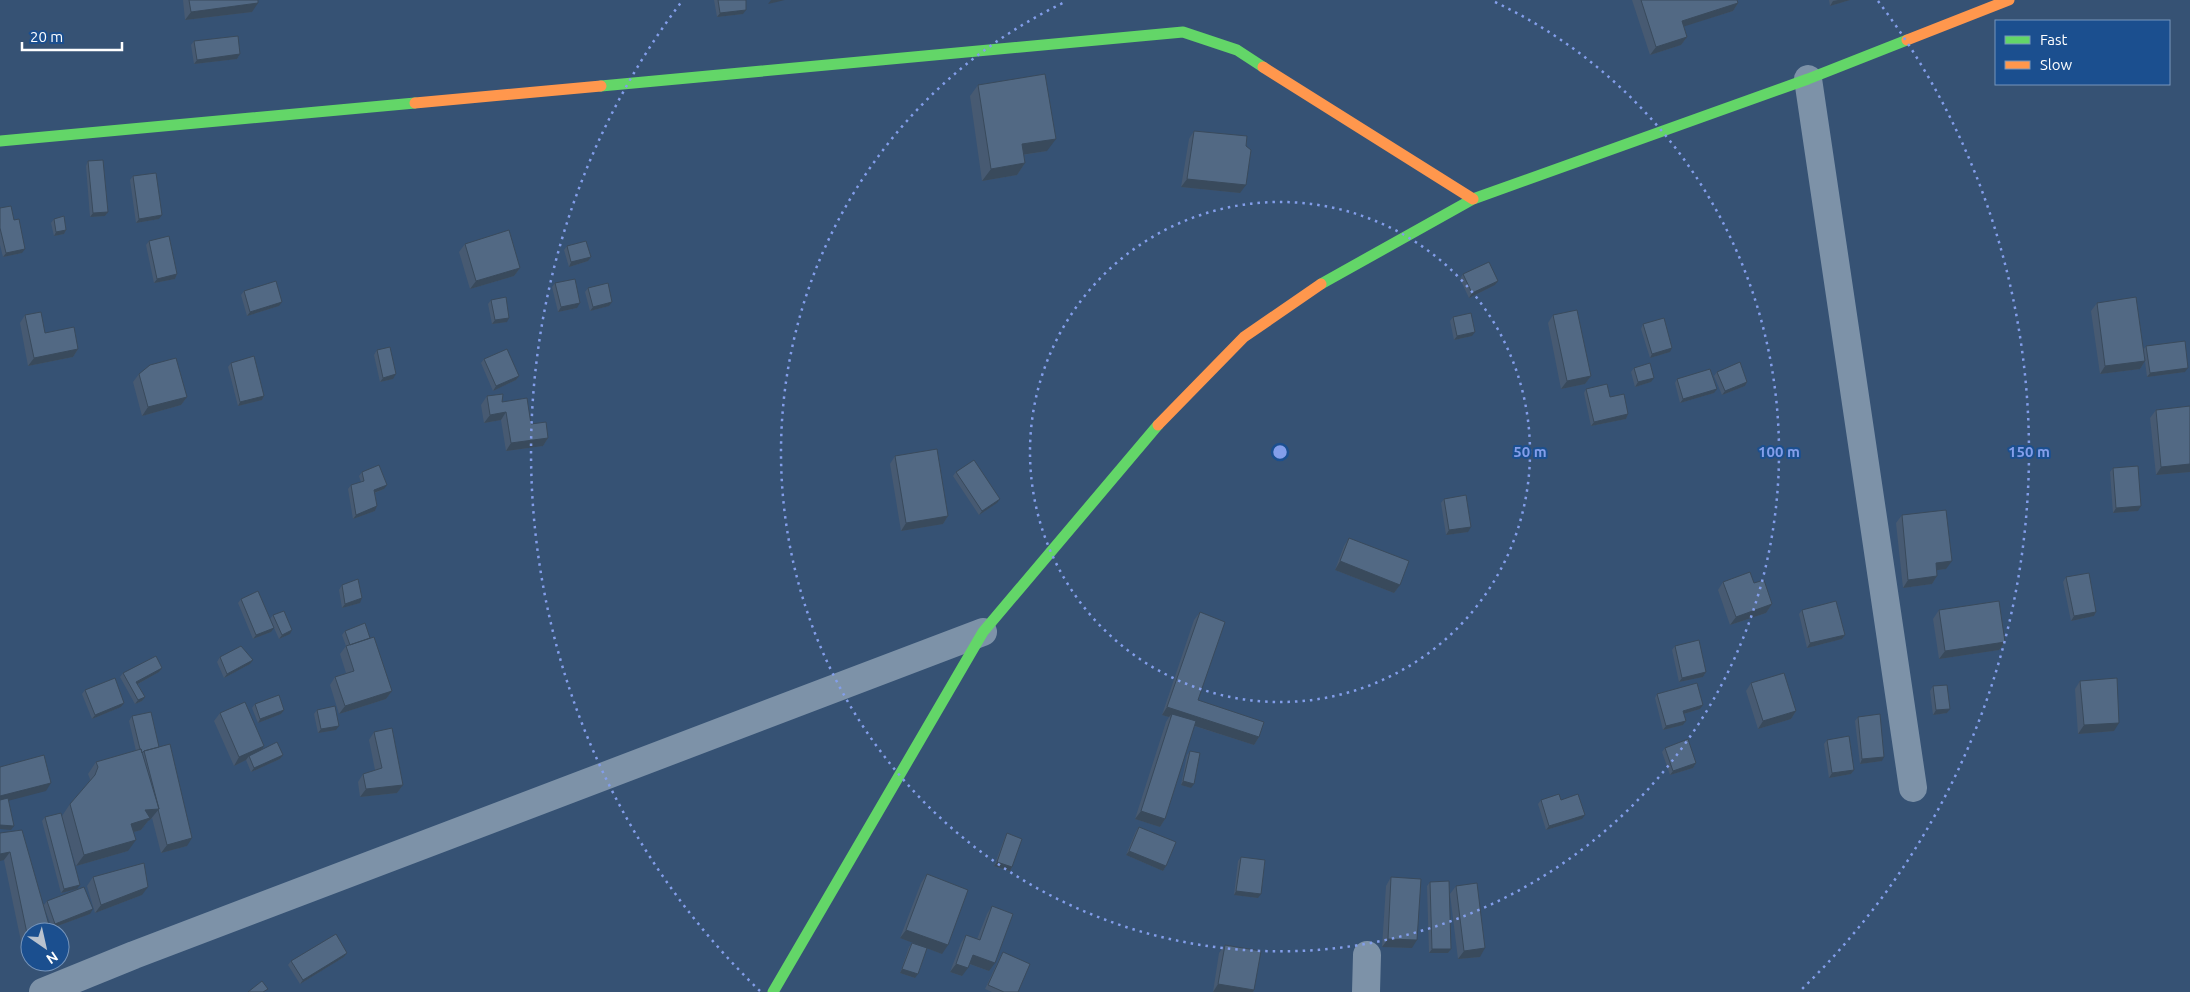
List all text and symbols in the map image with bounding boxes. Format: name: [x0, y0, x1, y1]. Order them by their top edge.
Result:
scale bar: [22, 20, 122, 52]
legend: [1995, 20, 2170, 85]
text: 20 m: [30, 28, 63, 45]
text: Fast: [2040, 31, 2068, 48]
text: Slow: [2040, 56, 2073, 73]
centre of rings: [1271, 443, 1289, 461]
text: 50 m: [1513, 443, 1547, 460]
text: 100 m: [1758, 443, 1800, 460]
text: 150 m: [2008, 443, 2050, 460]
north arrow: [20, 922, 70, 972]
text: N: [43, 948, 61, 967]

